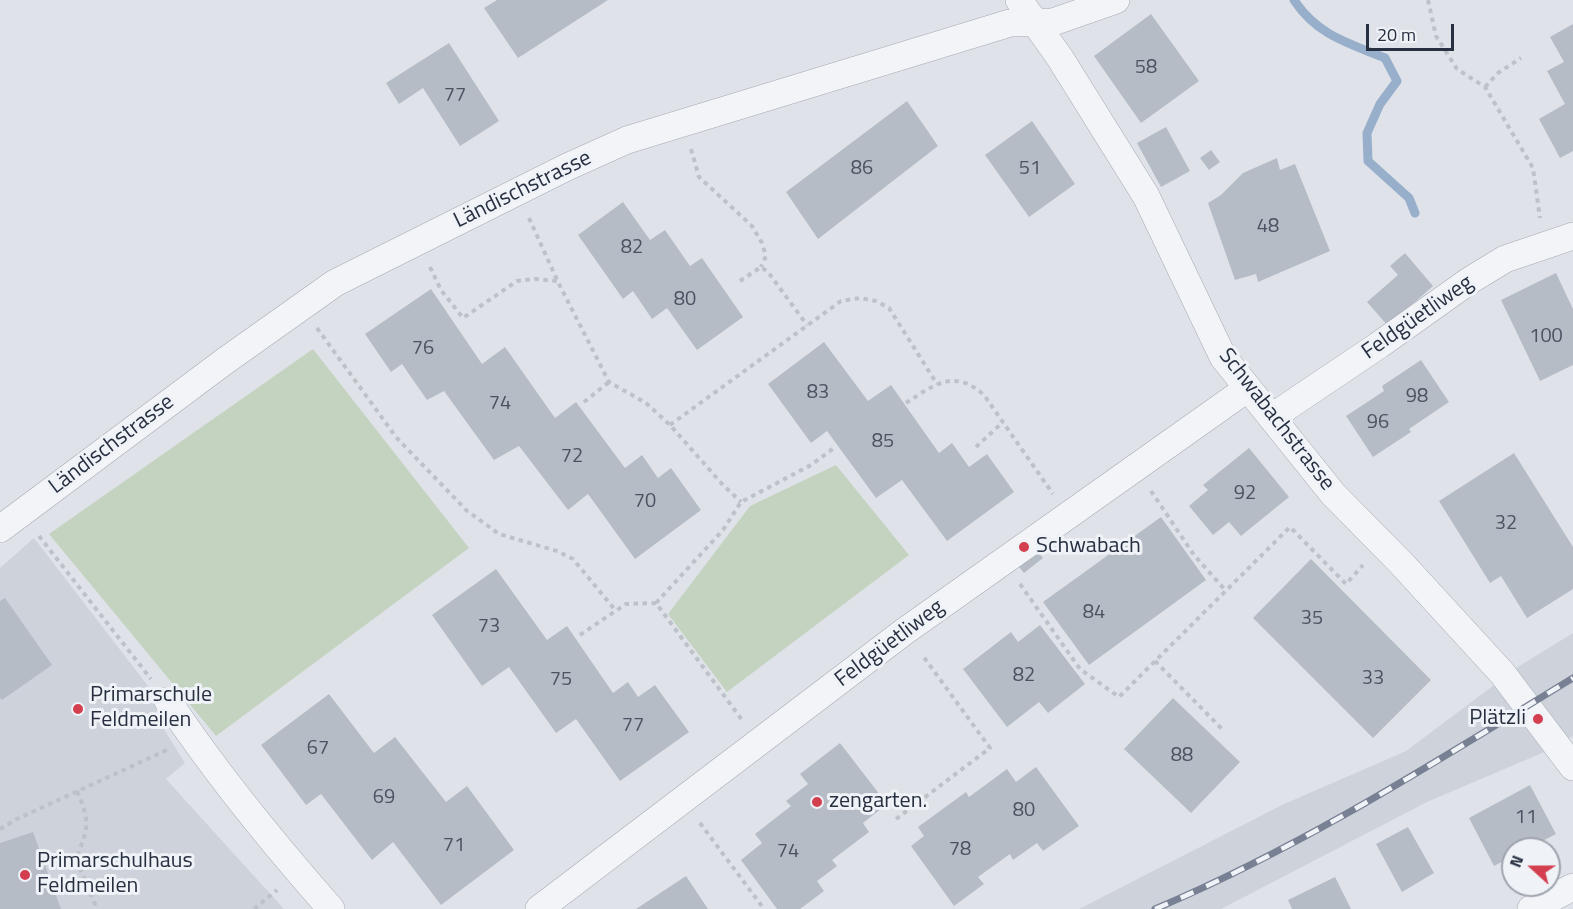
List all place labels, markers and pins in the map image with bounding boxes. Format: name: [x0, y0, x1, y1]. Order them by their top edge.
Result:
place label: Schwabach: [1036, 534, 1141, 560]
marker: Schwabach: [1017, 540, 1031, 554]
place label: Primarschule Feldmeilen: [90, 683, 212, 734]
marker: Primarschule Feldmeilen: [71, 702, 85, 716]
place label: Plätzli: [1469, 706, 1526, 732]
marker: Plätzli: [1531, 712, 1545, 726]
place label: zengarten.: [829, 789, 927, 815]
marker: zengarten.: [810, 795, 824, 809]
place label: Primarschulhaus Feldmeilen: [37, 849, 193, 900]
marker: Primarschulhaus Feldmeilen: [18, 868, 32, 882]

